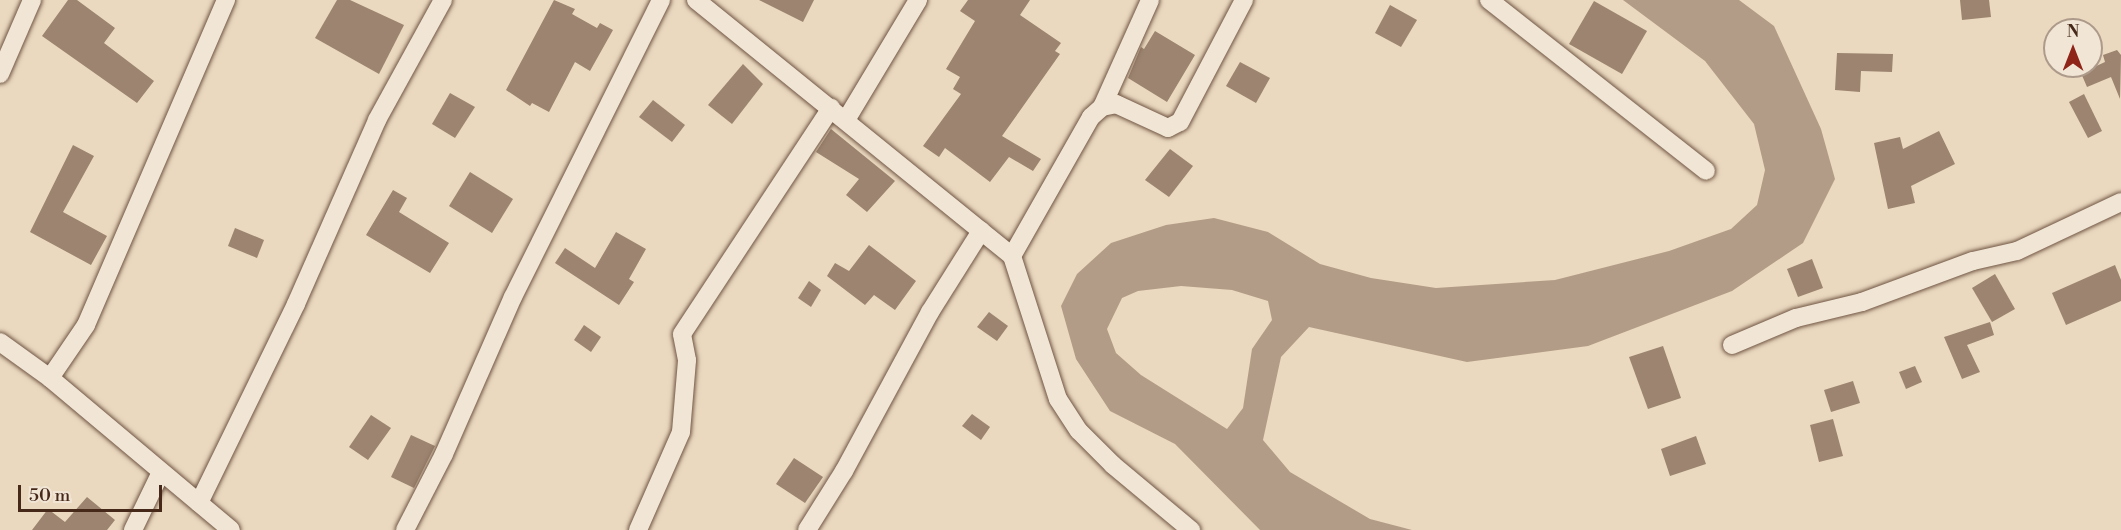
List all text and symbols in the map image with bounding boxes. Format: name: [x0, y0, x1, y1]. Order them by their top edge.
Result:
north arrow: [2043, 18, 2103, 78]
text: N: [2067, 22, 2079, 42]
scale bar: [21, 473, 165, 511]
text: 50 m: [29, 484, 70, 507]

